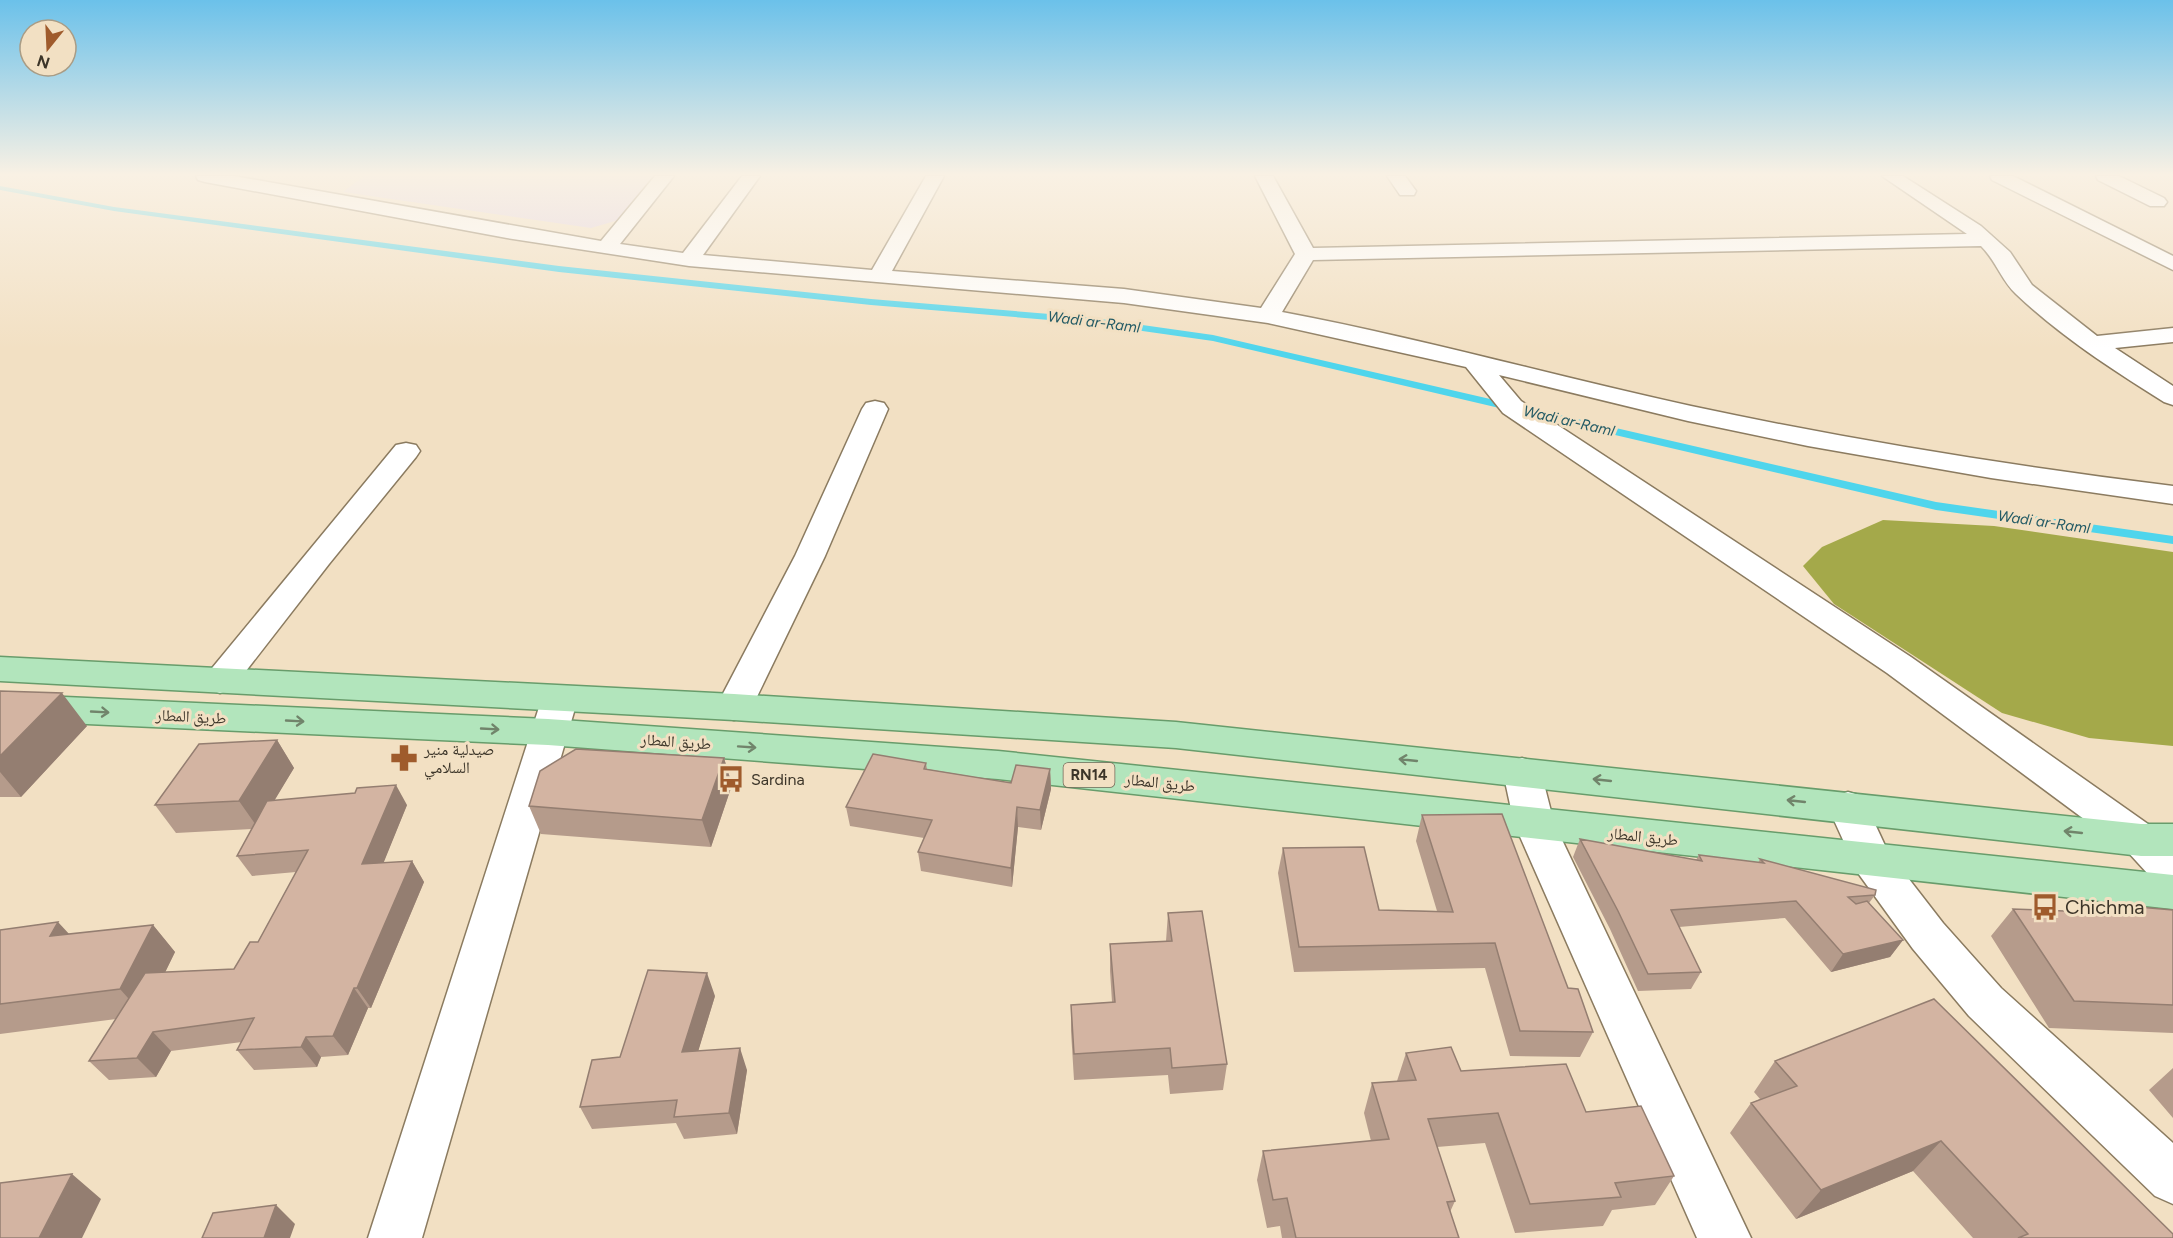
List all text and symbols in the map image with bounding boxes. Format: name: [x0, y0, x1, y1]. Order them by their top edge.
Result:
north arrow: [18, 18, 78, 78]
text: N: [35, 51, 52, 73]
water label: Wadi ar-Raml: [1047, 307, 1142, 337]
water label: Wadi ar-Raml: [1522, 402, 1617, 440]
water label: Wadi ar-Raml: [1997, 507, 2092, 537]
street label: طريق المطار: [154, 705, 227, 729]
one-way arrow: [90, 706, 110, 717]
one-way arrow: [285, 715, 305, 726]
one-way arrow: [479, 724, 499, 735]
street label: طريق المطار: [639, 729, 712, 754]
place label: صيدلية منير السلامي: [423, 740, 494, 780]
one-way arrow: [737, 741, 757, 752]
pharmacy icon: صيدلية منير السلامي: [389, 743, 419, 773]
one-way arrow: [1398, 754, 1418, 765]
road number: RN14: [1064, 763, 1114, 787]
bus stop icon: Sardina: [716, 764, 746, 794]
street label: طريق المطار: [1123, 769, 1196, 797]
place label: Sardina: [751, 770, 805, 789]
one-way arrow: [1592, 775, 1612, 786]
one-way arrow: [1786, 795, 1806, 806]
street label: طريق المطار: [1606, 823, 1679, 851]
one-way arrow: [2064, 826, 2083, 837]
bus stop icon: Chichma: [2030, 892, 2060, 922]
place label: Chichma: [2065, 895, 2144, 919]

